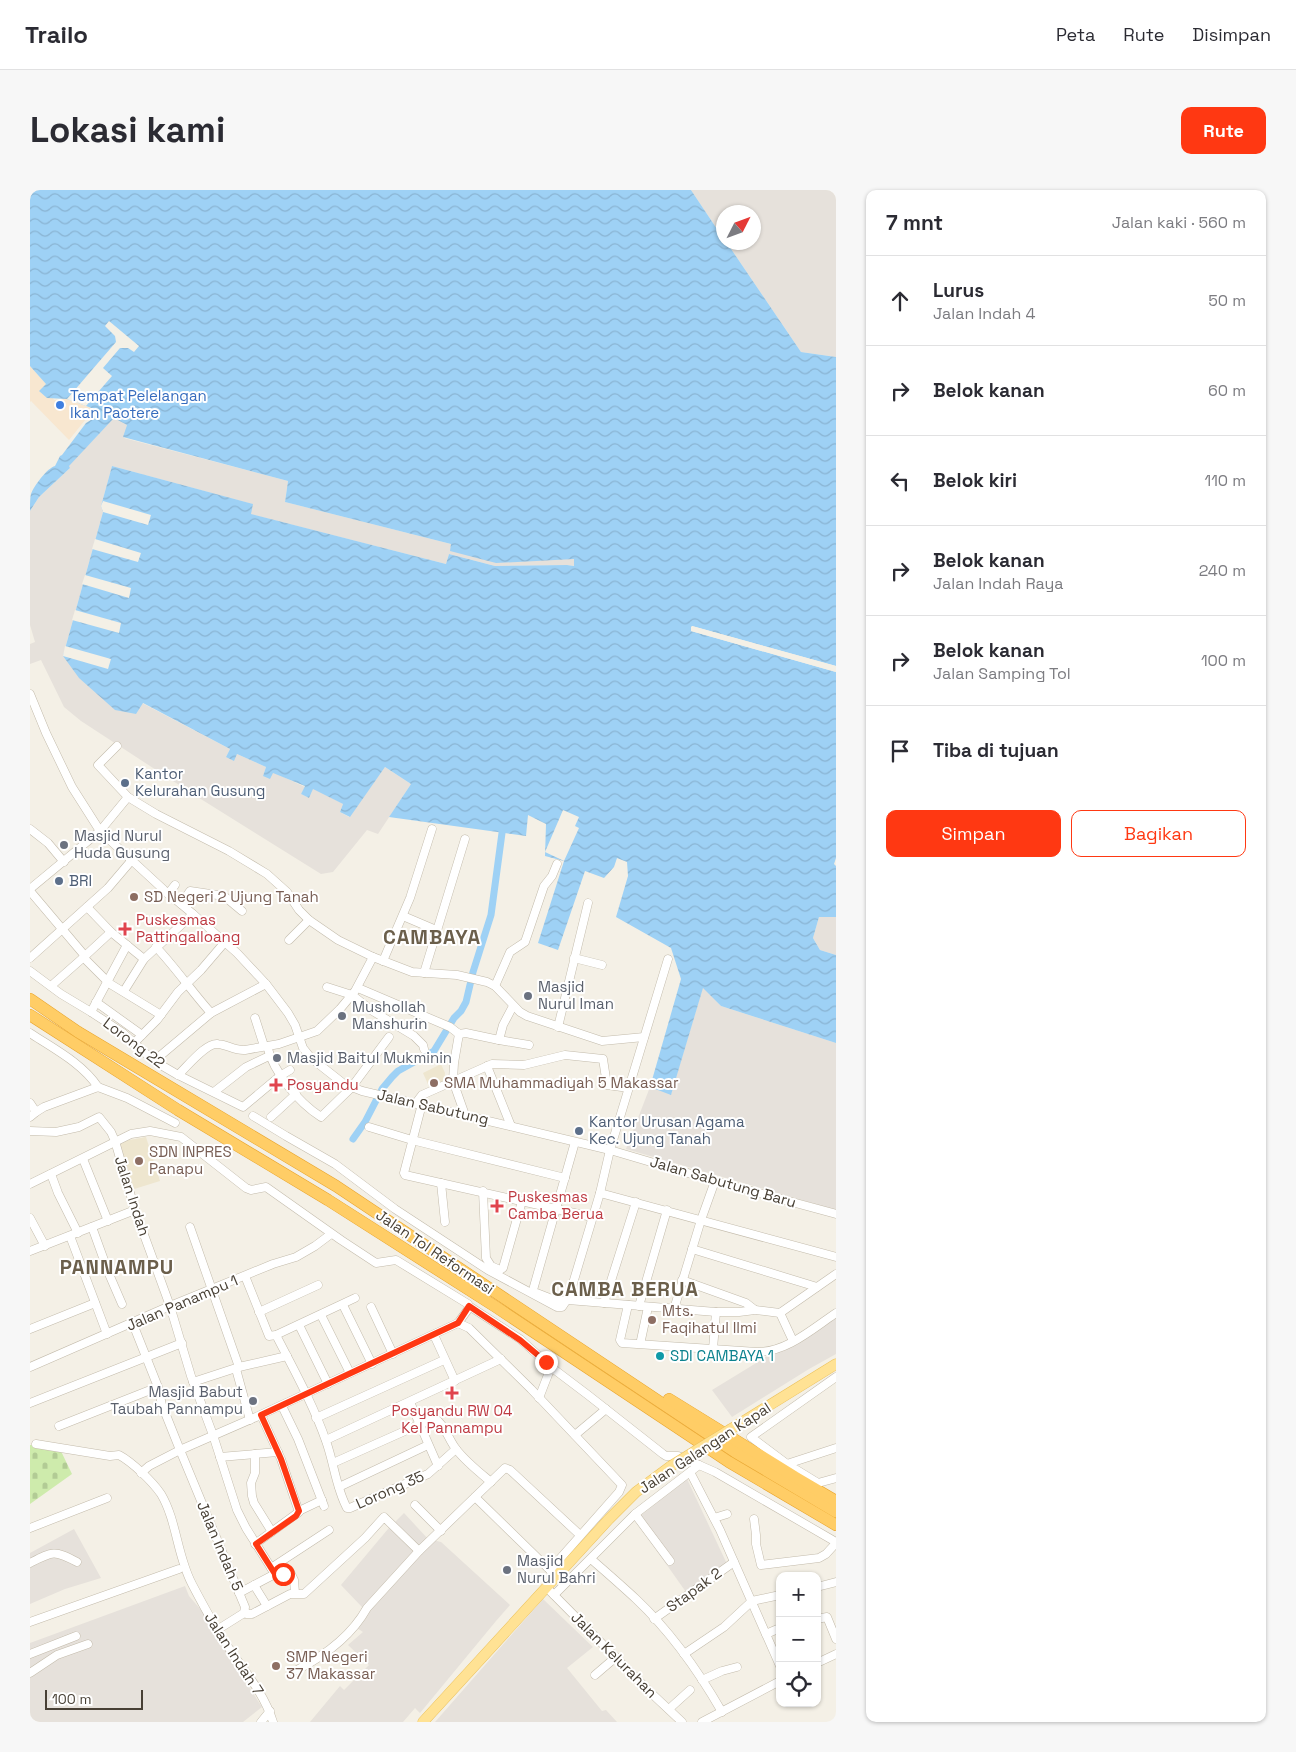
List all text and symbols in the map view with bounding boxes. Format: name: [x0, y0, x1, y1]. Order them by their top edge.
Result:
text: Trailo: [25, 19, 88, 50]
text: Peta: [1056, 23, 1095, 46]
text: Rute: [1123, 23, 1164, 46]
text: Disimpan: [1192, 23, 1271, 46]
button: Rute: [1181, 107, 1266, 154]
text: Lokasi kami: [30, 108, 225, 152]
north arrow: [716, 205, 761, 250]
text: 7 mnt: [886, 209, 943, 236]
text: Jalan kaki · 560 m: [1112, 212, 1246, 233]
text: Lurus: [933, 278, 984, 303]
icon: ahead: [886, 287, 914, 315]
text: 50 m: [1208, 290, 1246, 311]
text: Jalan Indah 4: [933, 303, 1035, 324]
icon: right: [886, 377, 914, 405]
text: Belok kanan: [933, 378, 1045, 403]
text: 60 m: [1208, 380, 1246, 401]
place label: Tempat Pelelangan Ikan Paotere: [70, 386, 207, 422]
marker: Tempat Pelelangan Ikan Paotere: [54, 399, 66, 411]
icon: left: [886, 467, 914, 495]
text: Belok kiri: [933, 468, 1017, 493]
text: 110 m: [1204, 470, 1246, 491]
text: Belok kanan: [933, 548, 1045, 573]
icon: right: [886, 557, 914, 585]
text: 240 m: [1199, 560, 1246, 581]
text: Jalan Indah Raya: [933, 573, 1064, 594]
text: Belok kanan: [933, 638, 1045, 663]
icon: right: [886, 647, 914, 675]
text: 100 m: [1201, 650, 1246, 671]
text: Jalan Samping Tol: [933, 663, 1071, 684]
icon: arrive: [886, 737, 914, 765]
text: Tiba di tujuan: [933, 738, 1059, 763]
place label: Kantor Kelurahan Gusung: [135, 764, 265, 800]
marker: Kantor Kelurahan Gusung: [119, 777, 131, 789]
button: Simpan: [886, 810, 1061, 857]
button: Bagikan: [1071, 810, 1246, 857]
place label: Masjid Nurul Huda Gusung: [74, 826, 170, 862]
marker: Masjid Nurul Huda Gusung: [58, 839, 70, 851]
place label: BRI: [69, 871, 92, 890]
marker: BRI: [53, 875, 65, 887]
place label: SD Negeri 2 Ujung Tanah: [144, 887, 319, 906]
marker: SD Negeri 2 Ujung Tanah: [128, 891, 140, 903]
place label: Puskesmas Pattingalloang: [136, 910, 240, 946]
marker: Puskesmas Pattingalloang: [118, 922, 132, 936]
district label: CAMBAYA: [383, 924, 481, 950]
place label: Masjid Nurul Iman: [538, 977, 614, 1013]
marker: Masjid Nurul Iman: [522, 990, 534, 1002]
place label: Mushollah Manshurin: [352, 997, 427, 1033]
marker: Mushollah Manshurin: [336, 1010, 348, 1022]
street label: Lorong 22: [99, 1013, 169, 1072]
place label: Masjid Baitul Mukminin: [287, 1048, 452, 1067]
marker: Masjid Baitul Mukminin: [271, 1052, 283, 1064]
place label: SMA Muhammadiyah 5 Makassar: [444, 1073, 679, 1092]
place label: Posyandu: [287, 1075, 359, 1094]
marker: SMA Muhammadiyah 5 Makassar: [428, 1077, 440, 1089]
marker: Posyandu: [269, 1078, 283, 1092]
street label: Jalan Sabutung: [375, 1084, 491, 1129]
place label: Kantor Urusan Agama Kec. Ujung Tanah: [589, 1112, 745, 1148]
marker: Kantor Urusan Agama Kec. Ujung Tanah: [573, 1125, 585, 1137]
place label: SDN INPRES Panapu: [149, 1142, 232, 1178]
street label: Jalan Sabutung Baru: [648, 1152, 798, 1212]
street label: Jalan Indah: [111, 1154, 154, 1238]
marker: SDN INPRES Panapu: [133, 1155, 145, 1167]
place label: Puskesmas Camba Berua: [508, 1187, 604, 1223]
marker: Puskesmas Camba Berua: [490, 1199, 504, 1213]
street label: Jalan Tol Reformasi: [373, 1205, 498, 1298]
district label: PANNAMPU: [60, 1254, 174, 1280]
street label: Jalan Panampu 1: [123, 1270, 241, 1335]
district label: CAMBA BERUA: [551, 1276, 699, 1302]
place label: Mts. Faqihatul Ilmi: [662, 1301, 757, 1337]
marker: Mts. Faqihatul Ilmi: [646, 1314, 658, 1326]
place label: SDI CAMBAYA 1: [670, 1346, 774, 1365]
marker: SDI CAMBAYA 1: [654, 1350, 666, 1362]
route end: [535, 1351, 558, 1374]
place label: Masjid Babut Taubah Pannampu: [110, 1382, 243, 1418]
marker: Posyandu RW 04 Kel Pannampu: [445, 1386, 459, 1400]
marker: Masjid Babut Taubah Pannampu: [247, 1395, 259, 1407]
street label: Jalan Galangan Kapal: [635, 1398, 774, 1497]
place label: Posyandu RW 04 Kel Pannampu: [392, 1401, 512, 1437]
street label: Lorong 35: [353, 1466, 427, 1513]
street label: Jalan Indah 5: [193, 1498, 248, 1594]
place label: Masjid Nurul Bahri: [517, 1551, 596, 1587]
route start: [272, 1563, 295, 1586]
street label: Stapak 2: [662, 1563, 725, 1616]
marker: Masjid Nurul Bahri: [501, 1564, 513, 1576]
map controls: [776, 1572, 821, 1707]
button: +: [776, 1572, 821, 1617]
street label: Jalan Kelurahan: [567, 1608, 661, 1702]
street label: Jalan Indah 7: [201, 1609, 268, 1699]
button: −: [776, 1617, 821, 1662]
place label: SMP Negeri 37 Makassar: [286, 1647, 376, 1683]
marker: SMP Negeri 37 Makassar: [270, 1660, 282, 1672]
button: locate: [776, 1662, 821, 1707]
scale bar: [45, 1687, 142, 1710]
text: 100 m: [52, 1690, 91, 1708]

